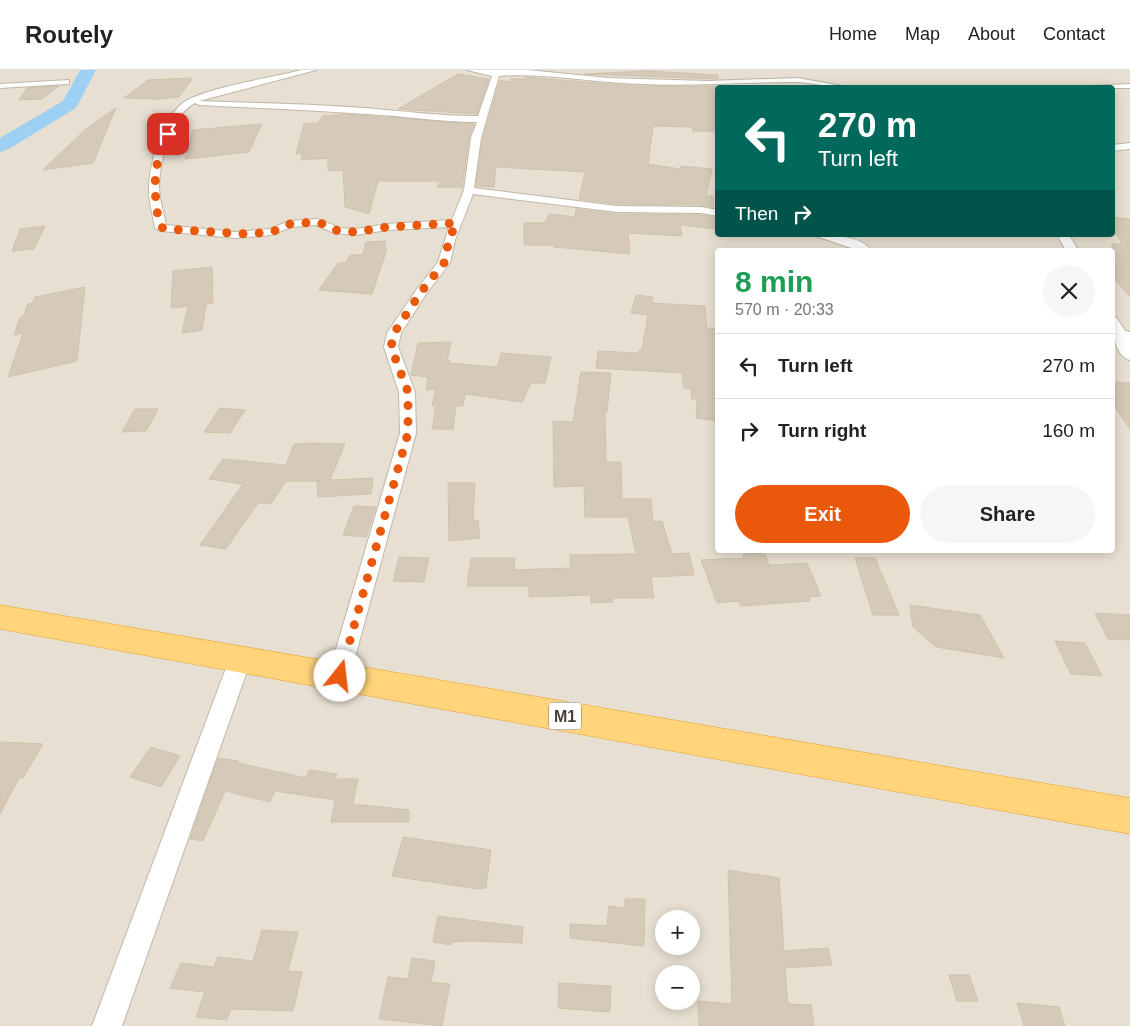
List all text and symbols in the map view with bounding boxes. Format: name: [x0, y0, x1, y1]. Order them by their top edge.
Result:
text: Routely: [25, 21, 113, 48]
text: Home: [829, 24, 877, 44]
text: Map: [905, 24, 940, 44]
text: About: [968, 24, 1015, 44]
text: Contact: [1043, 24, 1105, 44]
icon: left: [735, 105, 800, 170]
text: 270 m: [818, 105, 917, 144]
pin: [147, 113, 189, 155]
icon: arrive: [154, 120, 182, 148]
text: Turn left: [818, 146, 898, 171]
icon: right: [788, 200, 816, 228]
text: Then: [735, 203, 778, 224]
text: 8 min: [735, 265, 813, 298]
button: close: [1043, 265, 1095, 317]
text: 570 m · 20:33: [735, 301, 834, 318]
icon: left: [735, 352, 763, 380]
text: Turn left: [778, 355, 853, 376]
text: 270 m: [1042, 355, 1095, 376]
icon: right: [735, 417, 763, 445]
text: Turn right: [778, 420, 866, 441]
text: 160 m: [1042, 420, 1095, 441]
button: Exit: [735, 485, 910, 543]
button: Share: [920, 485, 1095, 543]
position arrow: [313, 649, 365, 701]
road number: M1: [549, 702, 581, 729]
map controls: [655, 910, 700, 1010]
button: +: [655, 910, 700, 955]
button: −: [655, 965, 700, 1010]

